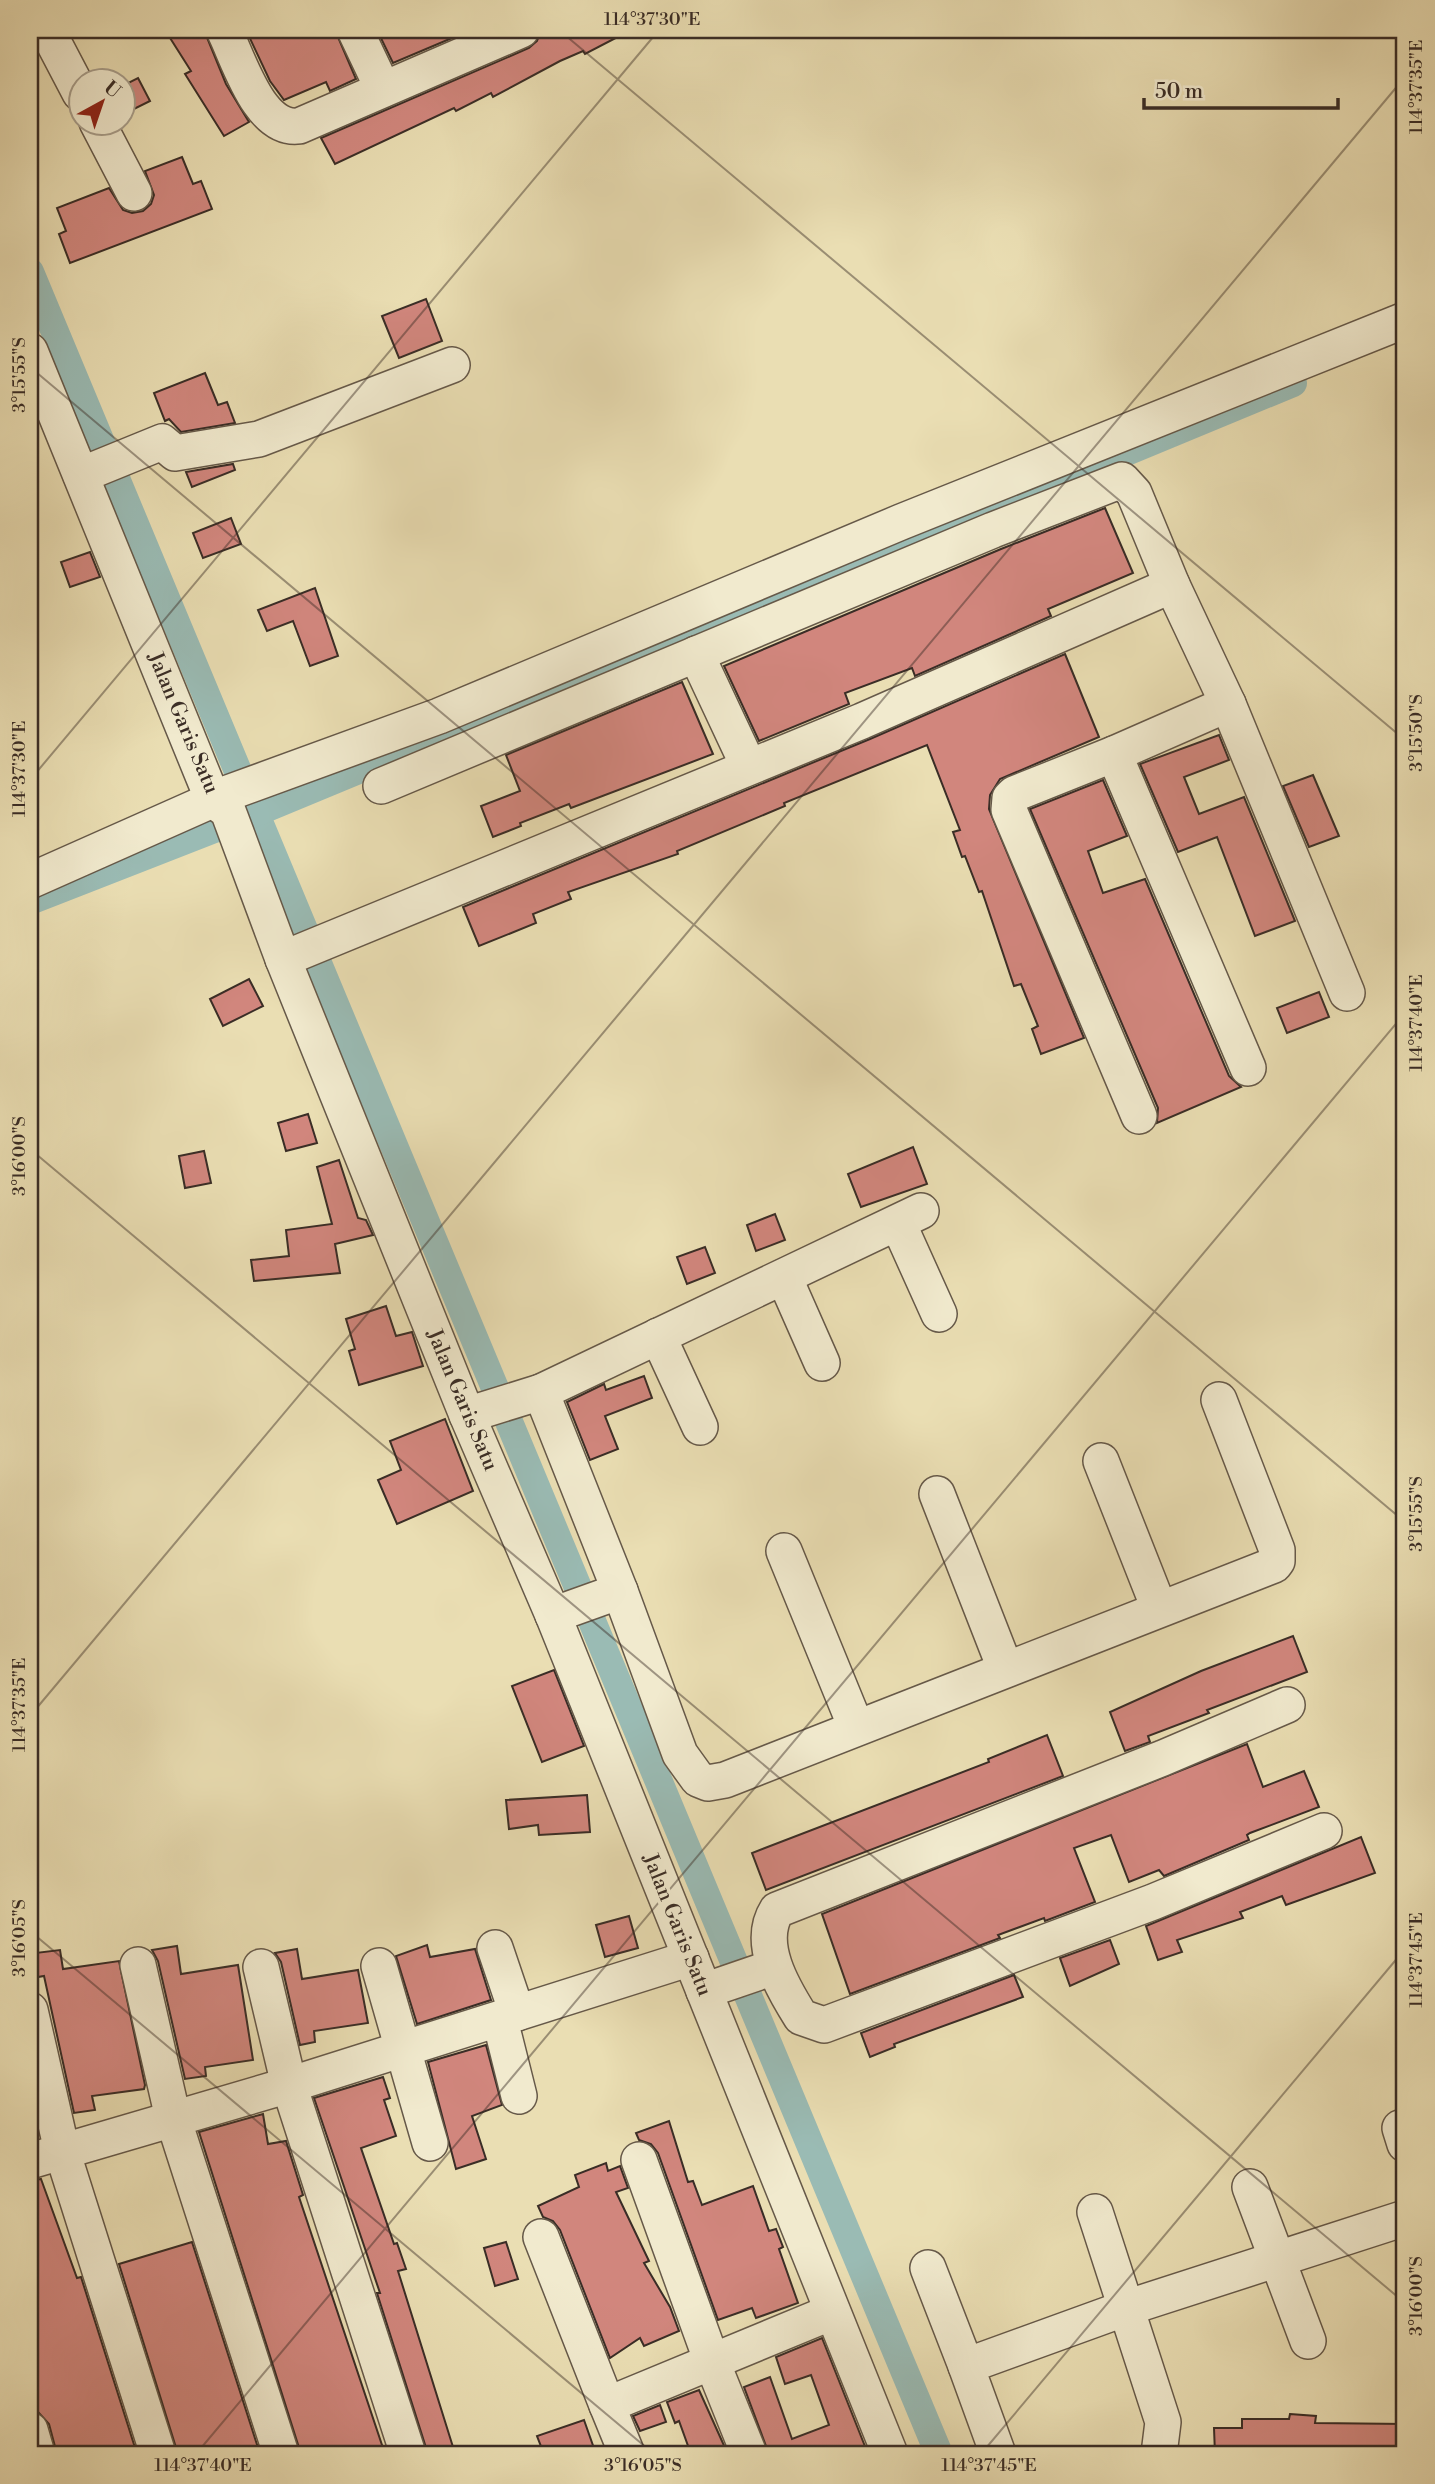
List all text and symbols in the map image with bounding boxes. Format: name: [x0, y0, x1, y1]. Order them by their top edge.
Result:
text: 114°37'30"E: [604, 8, 700, 31]
text: 114°37'35"E: [1405, 40, 1428, 134]
north arrow: [66, 66, 136, 136]
scale bar: [1144, 66, 1339, 110]
text: U: [99, 76, 126, 104]
text: 50 m: [1155, 79, 1203, 105]
text: 3°15'55"S: [8, 337, 31, 413]
street label: Jalan Garis Satu: [141, 647, 225, 798]
text: 3°15'50"S: [1405, 694, 1428, 772]
text: 114°37'30"E: [8, 721, 31, 817]
text: 114°37'40"E: [1405, 974, 1428, 1072]
text: 3°16'00"S: [8, 1116, 31, 1196]
street label: Jalan Garis Satu: [420, 1324, 504, 1475]
text: 3°15'55"S: [1405, 1476, 1428, 1552]
text: 114°37'35"E: [8, 1658, 31, 1752]
street label: Jalan Garis Satu: [636, 1849, 717, 2000]
text: 3°16'05"S: [8, 1899, 31, 1977]
text: 114°37'45"E: [1405, 1912, 1428, 2008]
text: 3°16'00"S: [1405, 2256, 1428, 2336]
text: 114°37'40"E: [154, 2454, 252, 2477]
text: 3°16'05"S: [604, 2454, 682, 2477]
text: 114°37'45"E: [941, 2454, 1037, 2477]

